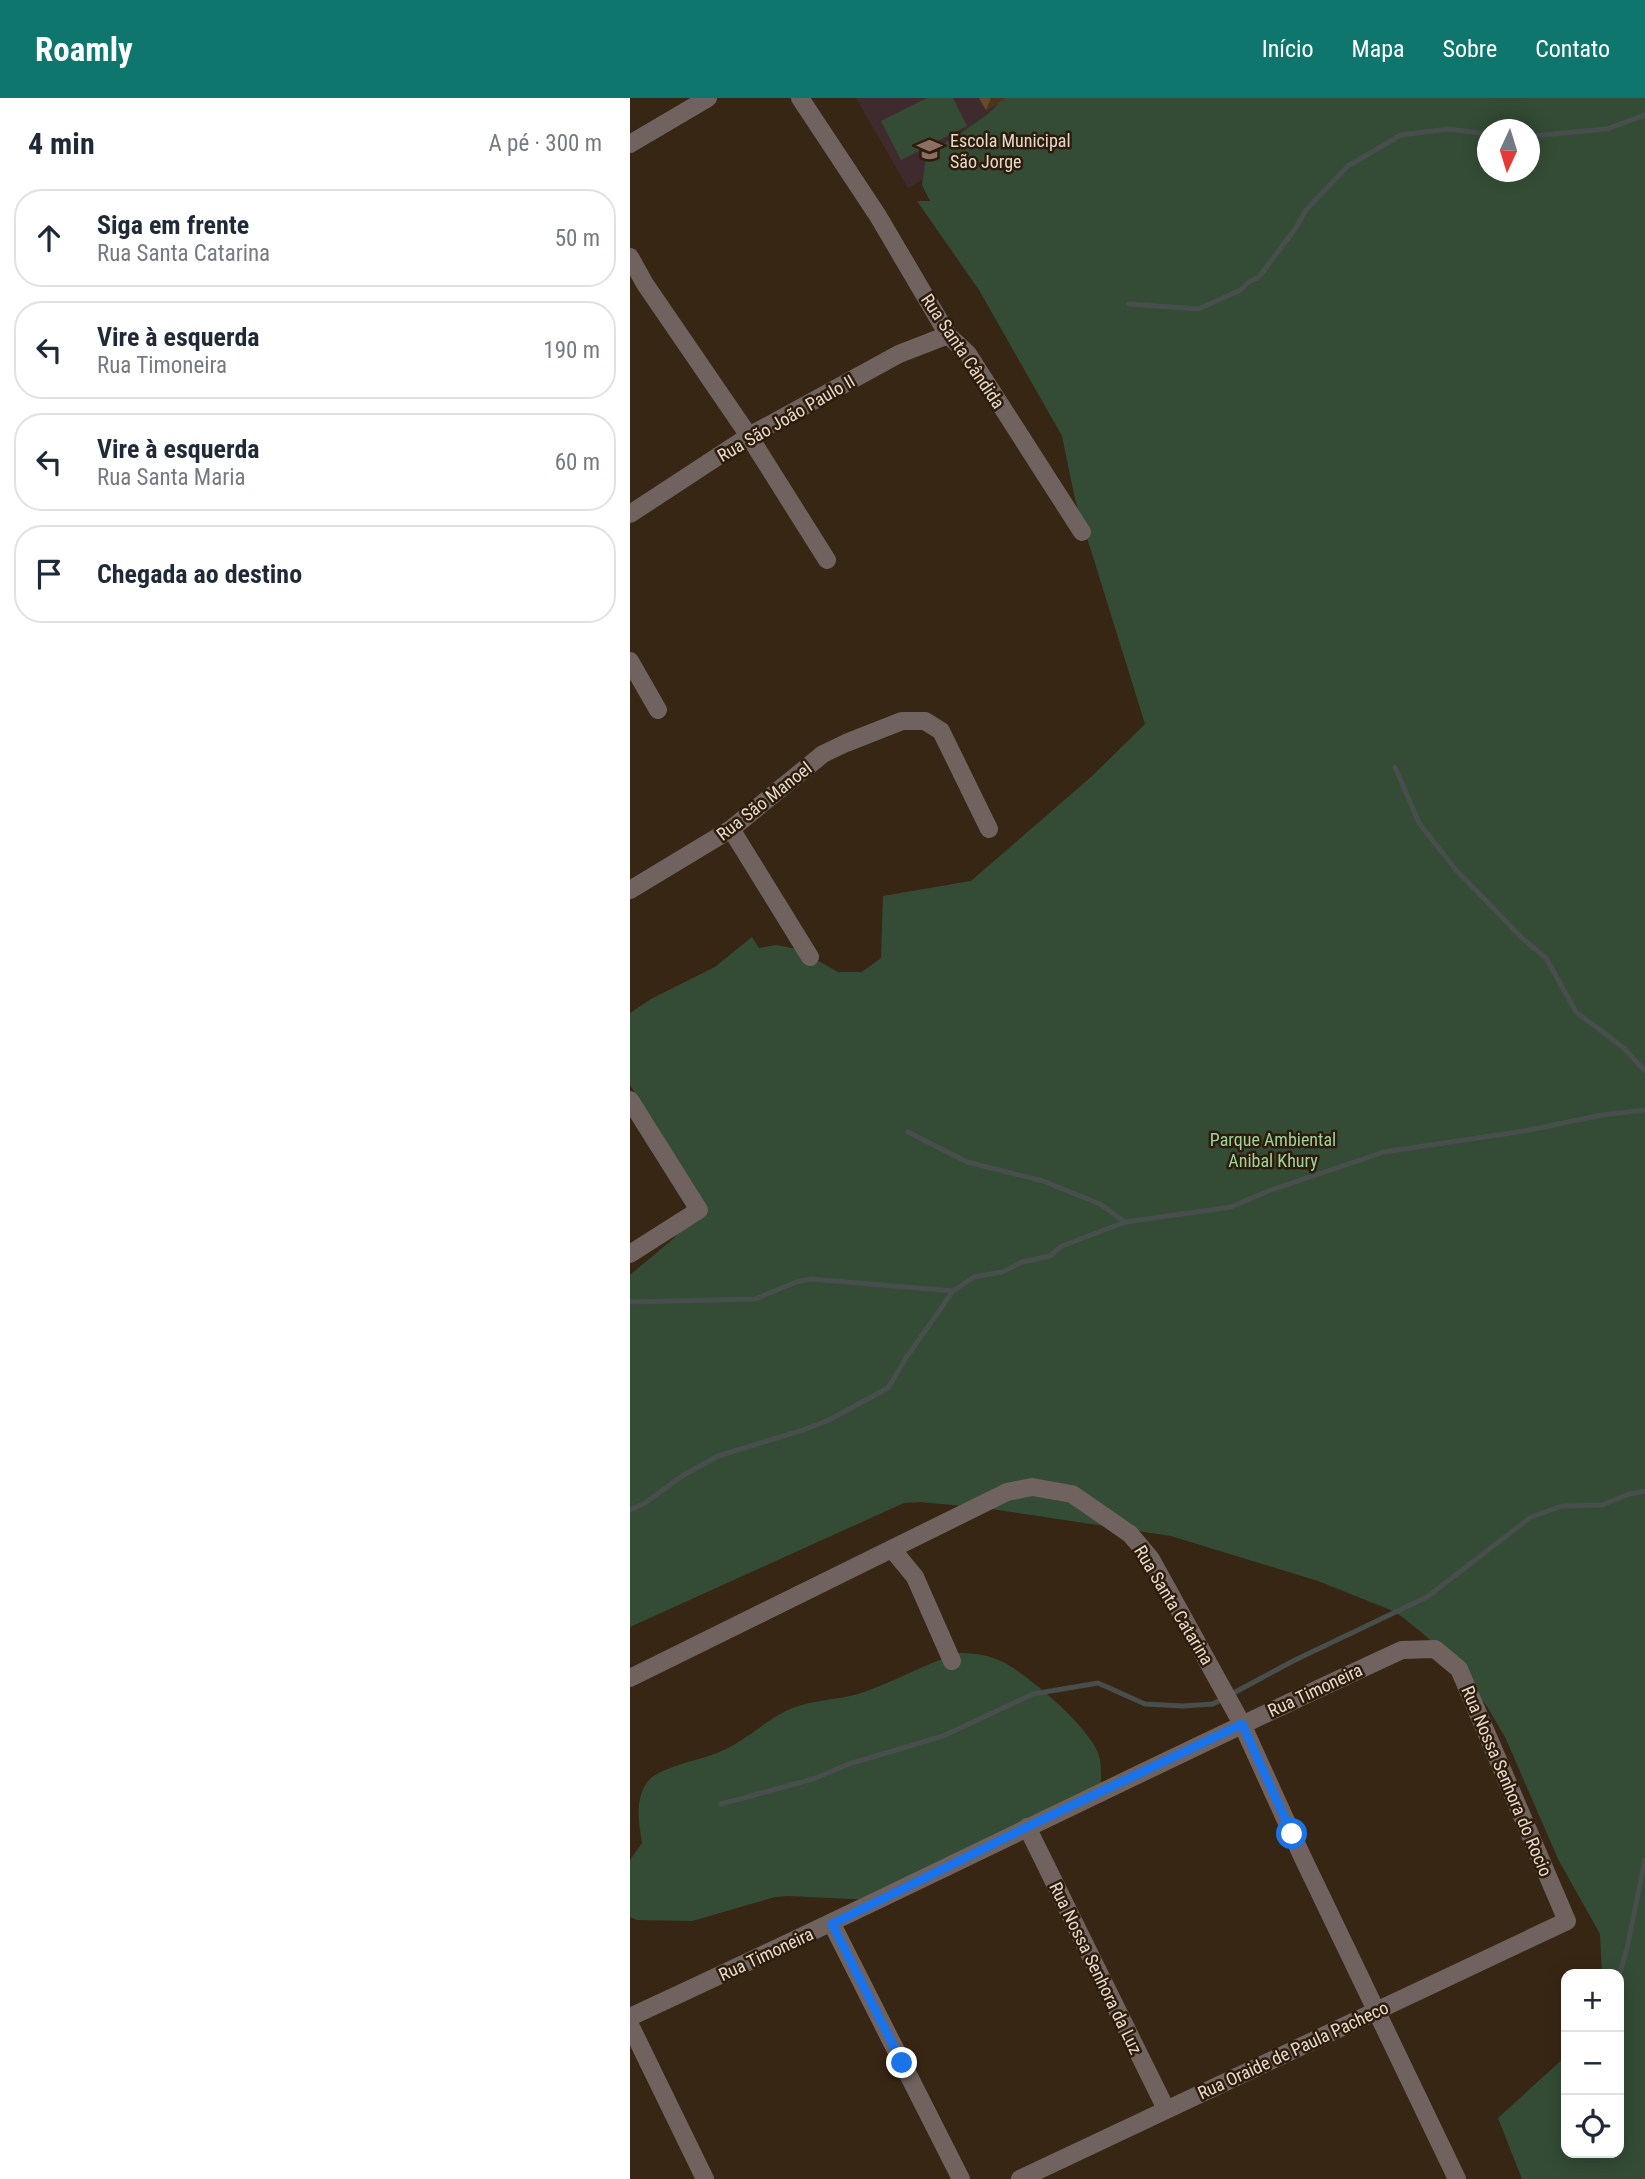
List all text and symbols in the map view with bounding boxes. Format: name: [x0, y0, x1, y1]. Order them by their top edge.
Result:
text: Roamly: [35, 30, 133, 69]
text: Início: [1262, 35, 1314, 63]
text: Mapa: [1352, 35, 1405, 63]
text: Sobre: [1443, 35, 1497, 63]
text: Contato: [1535, 35, 1610, 63]
north arrow: [1477, 119, 1540, 182]
text: 4 min: [28, 126, 95, 161]
text: A pé · 300 m: [489, 130, 602, 157]
place label: Escola Municipal São Jorge: [950, 130, 1071, 172]
school or university icon: Escola Municipal São Jorge: [916, 136, 944, 164]
text: Siga em frente: [97, 210, 249, 240]
icon: ahead: [30, 219, 68, 257]
text: 50 m: [555, 225, 600, 252]
text: Rua Santa Catarina: [97, 240, 270, 267]
street label: Rua Santa Cândida: [917, 290, 1009, 412]
text: Vire à esquerda: [97, 322, 260, 352]
icon: left: [30, 331, 68, 369]
text: 190 m: [543, 337, 600, 364]
text: Rua Timoneira: [97, 352, 227, 379]
street label: Rua São João Paulo II: [714, 370, 858, 466]
text: Vire à esquerda: [97, 434, 260, 464]
icon: left: [30, 443, 68, 481]
text: 60 m: [555, 449, 600, 476]
text: Rua Santa Maria: [97, 464, 246, 491]
icon: arrive: [30, 555, 68, 593]
text: Chegada ao destino: [97, 559, 302, 589]
street label: Rua São Manoel: [712, 757, 816, 845]
park label: Parque Ambiental Anibal Khury: [1210, 1129, 1336, 1171]
street label: Rua Santa Catarina: [1130, 1542, 1218, 1668]
street label: Rua Timoneira: [1264, 1659, 1366, 1721]
street label: Rua Nossa Senhora do Rocio: [1457, 1683, 1557, 1879]
route start: [1276, 1818, 1307, 1849]
street label: Rua Nossa Senhora da Luz: [1045, 1878, 1147, 2058]
street label: Rua Timoneira: [715, 1923, 817, 1985]
map controls: [1561, 1969, 1624, 2158]
button: +: [1561, 1969, 1624, 2032]
street label: Rua Oraide de Paula Pacheco: [1194, 1997, 1392, 2103]
button: −: [1561, 2032, 1624, 2095]
route end: [886, 2047, 917, 2078]
button: locate: [1561, 2095, 1624, 2158]

